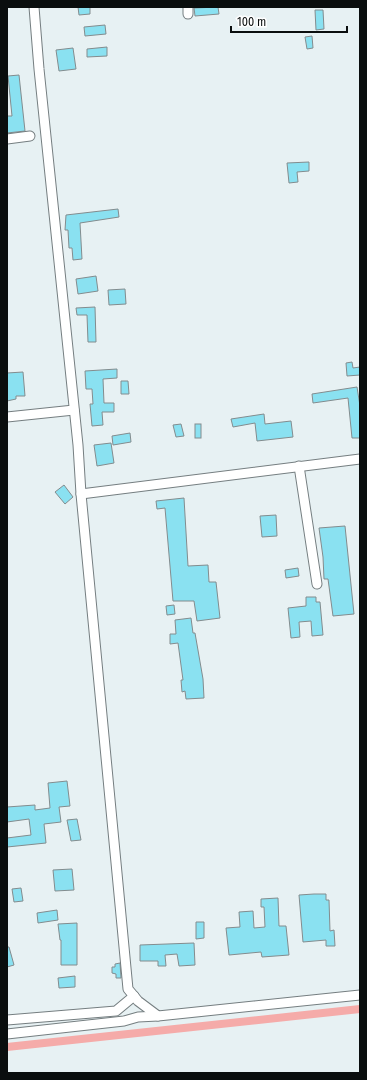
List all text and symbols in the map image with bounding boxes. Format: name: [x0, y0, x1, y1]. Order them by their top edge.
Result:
scale bar: [231, 8, 347, 34]
text: 100 m: [237, 15, 266, 29]

